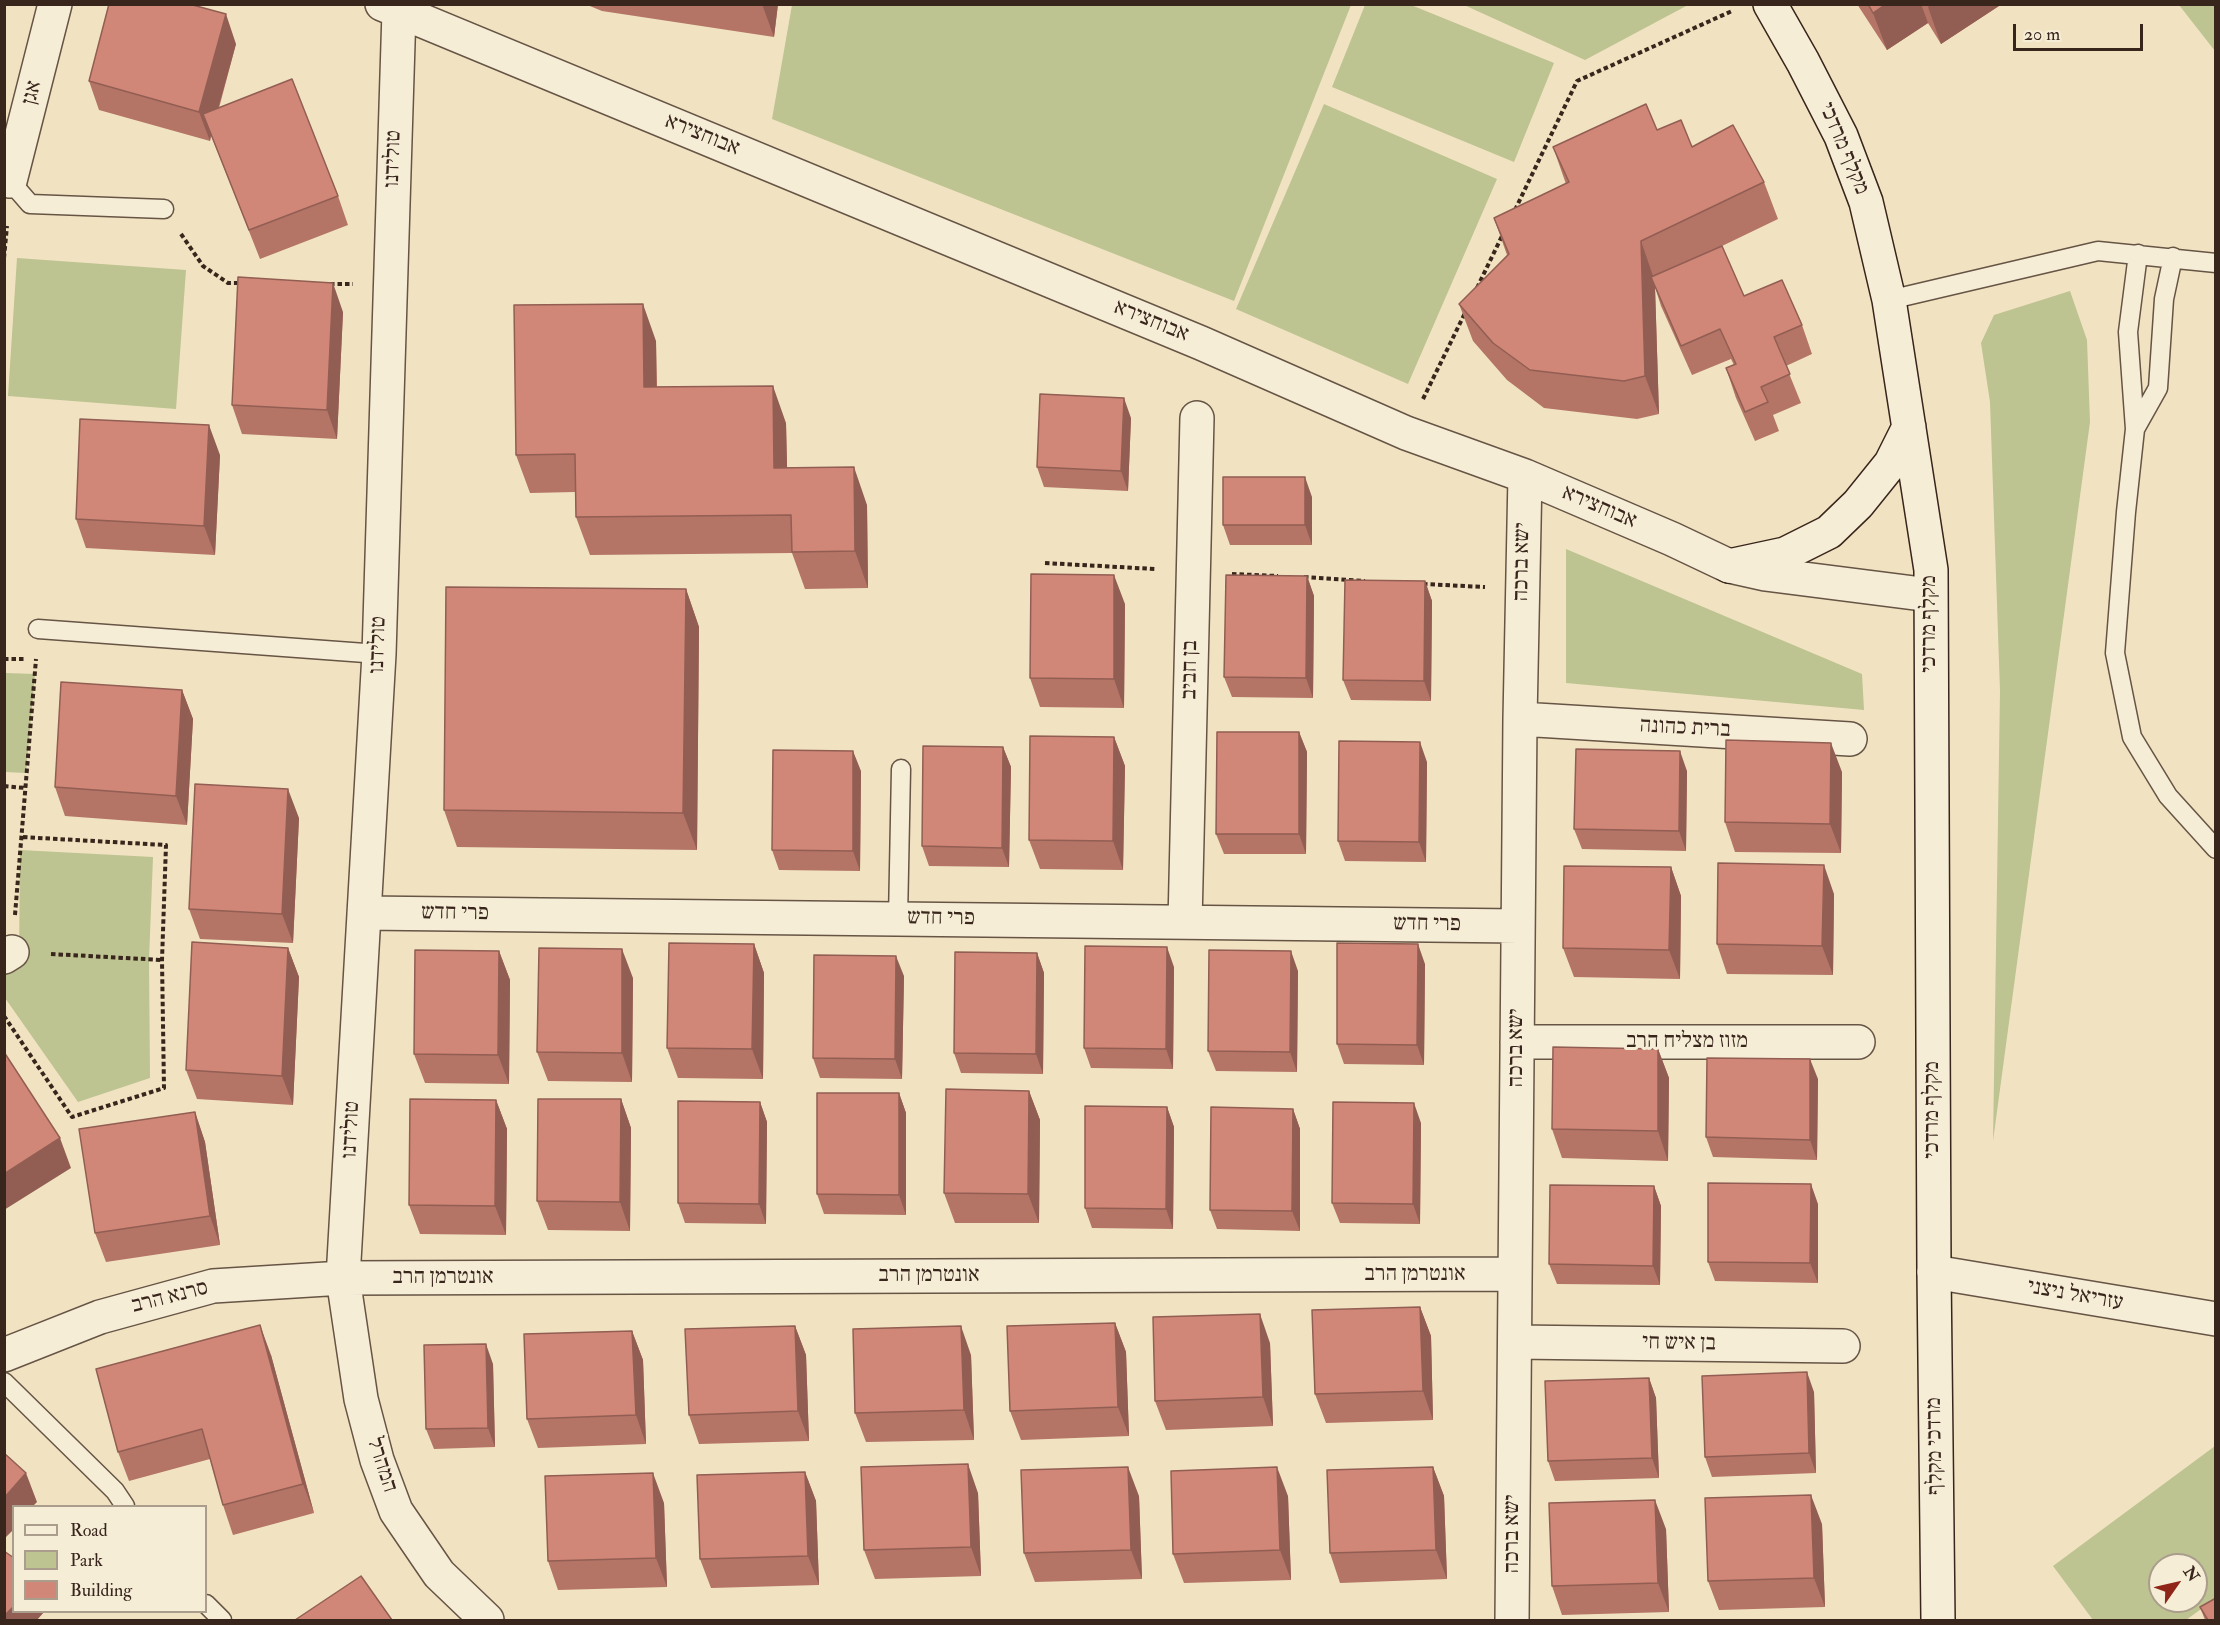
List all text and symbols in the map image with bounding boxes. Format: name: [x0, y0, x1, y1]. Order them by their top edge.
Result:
scale bar: [2016, 12, 2146, 50]
text: 20 m: [2024, 23, 2060, 46]
street label: אגן: [17, 78, 49, 108]
street label: מקלף מרדכי: [1812, 99, 1874, 199]
street label: אבוחצירא: [661, 109, 743, 163]
street label: טולידנו: [380, 130, 408, 188]
street label: אבוחצירא: [1110, 295, 1192, 349]
street label: אבוחצירא: [1558, 481, 1640, 535]
street label: ישא ברכה: [1509, 522, 1537, 602]
street label: מקלף מרדכי: [1917, 575, 1943, 673]
street label: טולידנו: [365, 616, 393, 674]
street label: בן חביב: [1177, 640, 1205, 700]
street label: ברית כהונה: [1639, 713, 1731, 745]
street label: פרי חדש: [421, 900, 489, 928]
street label: פרי חדש: [907, 905, 975, 933]
street label: פרי חדש: [1393, 911, 1461, 939]
street label: ישא ברכה: [1504, 1008, 1530, 1088]
street label: מזוז מצליח הרב: [1626, 1029, 1748, 1055]
street label: מקלף מרדכי: [1920, 1061, 1946, 1159]
street label: טולידנו: [337, 1100, 367, 1160]
street label: אונטרמן הרב: [1364, 1262, 1466, 1288]
street label: אונטרמן הרב: [878, 1263, 980, 1289]
street label: אונטרמן הרב: [392, 1265, 494, 1291]
street label: עזריאל ניצני: [2025, 1275, 2125, 1317]
street label: סרנא הרב: [129, 1276, 211, 1320]
street label: בן איש חי: [1642, 1330, 1716, 1358]
street label: מרדכי מקלף: [1922, 1397, 1950, 1495]
street label: המהרל: [360, 1434, 402, 1496]
street label: ישא ברכה: [1500, 1494, 1526, 1574]
legend: [12, 1505, 207, 1613]
text: Road: [70, 1519, 108, 1542]
text: Park: [70, 1549, 103, 1572]
north arrow: [2148, 1553, 2208, 1613]
text: N: [2179, 1563, 2204, 1586]
text: Building: [70, 1579, 132, 1602]

